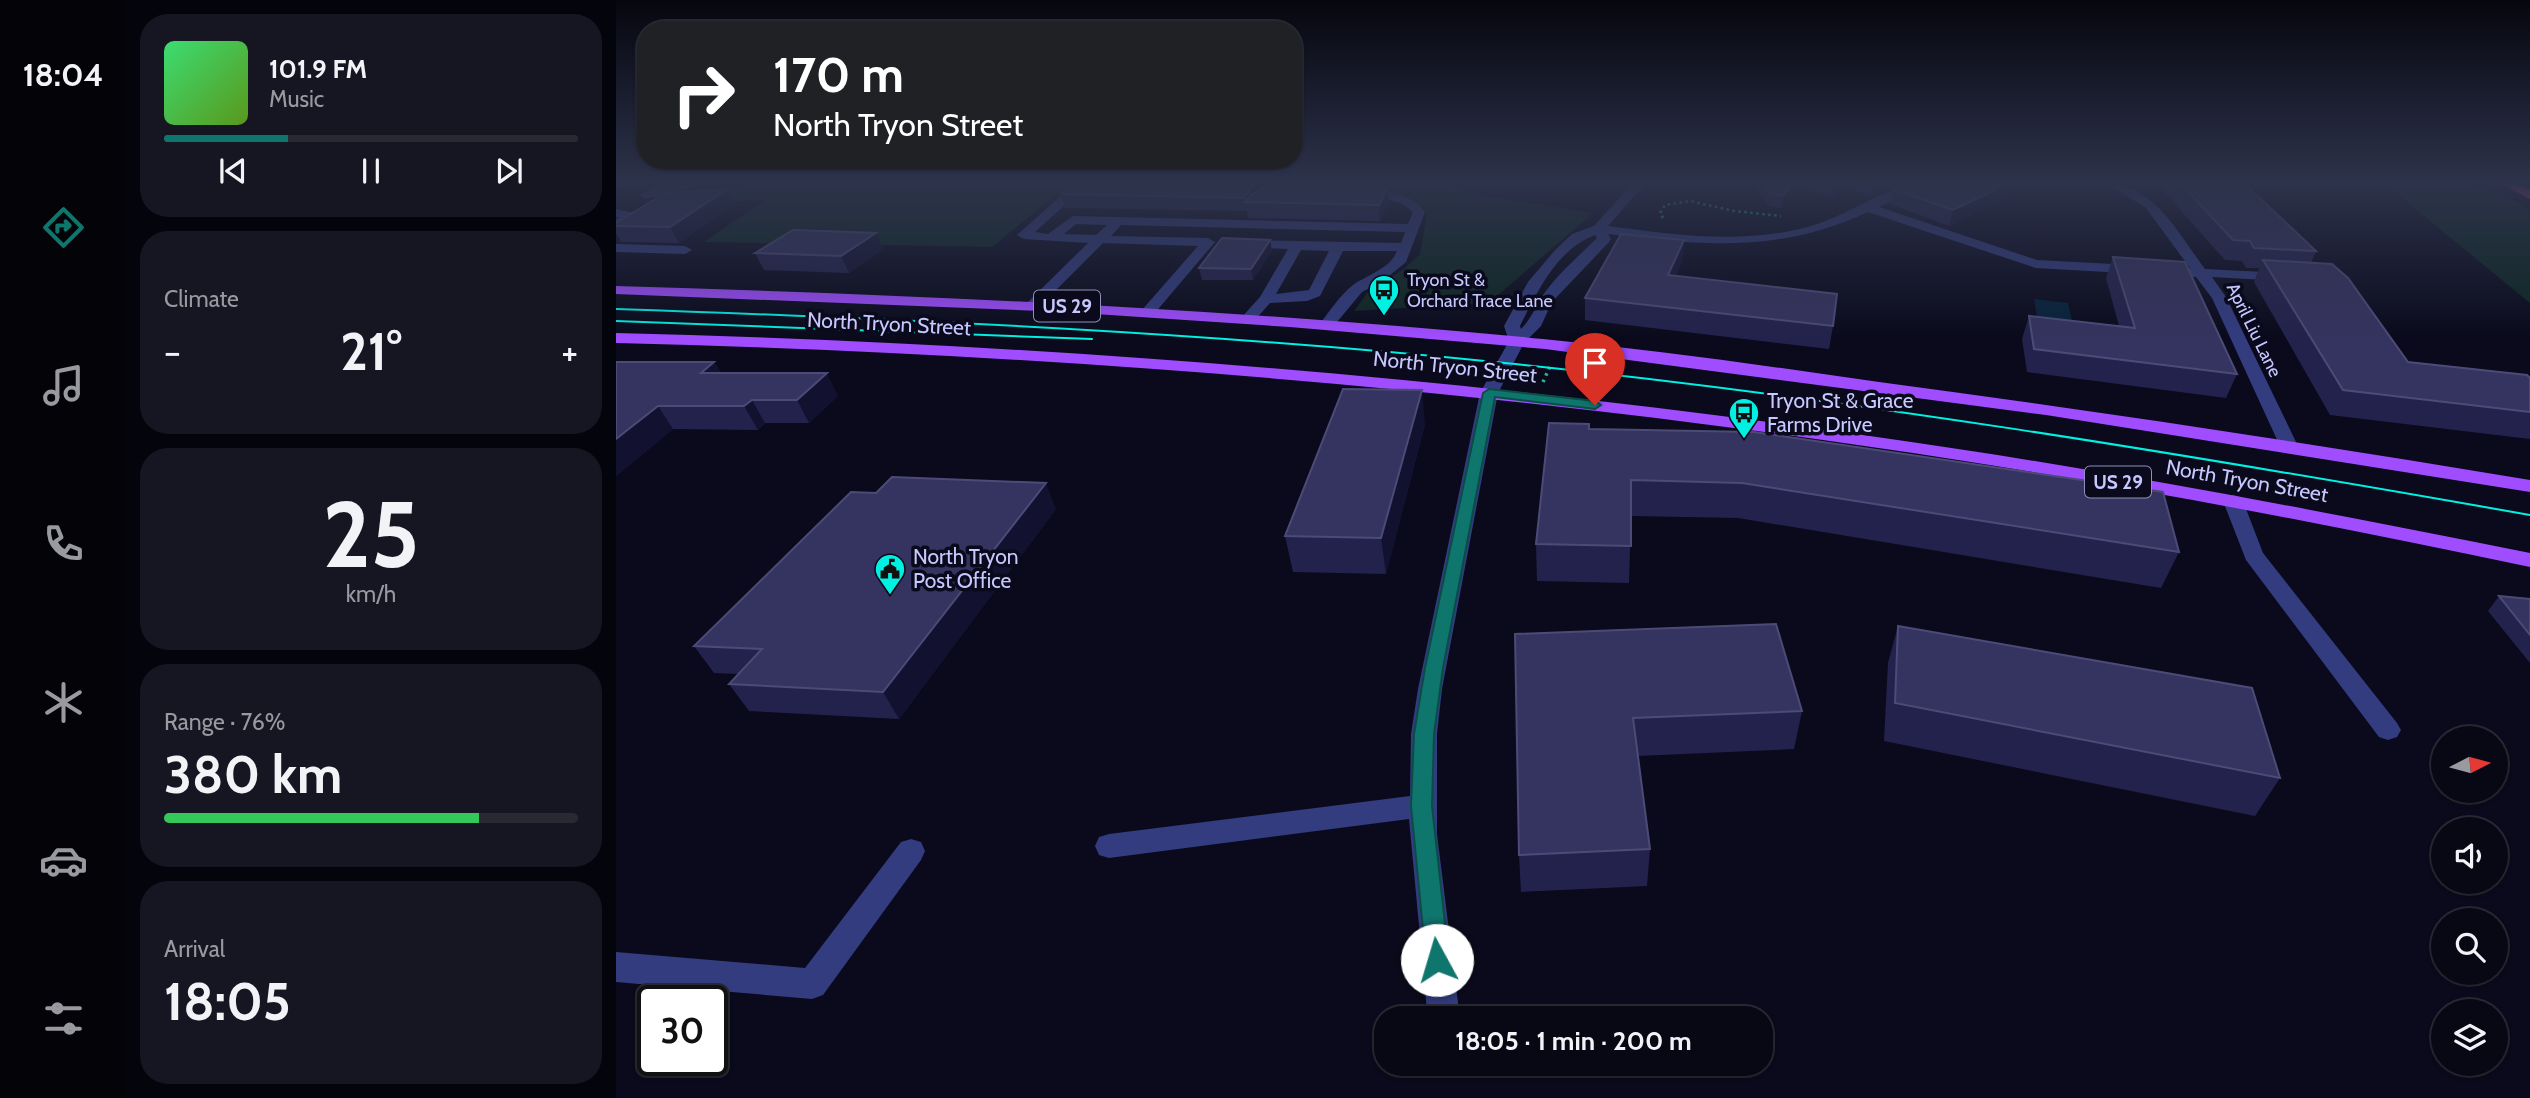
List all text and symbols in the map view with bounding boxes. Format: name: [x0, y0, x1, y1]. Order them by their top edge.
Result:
text: 170 m: [773, 45, 904, 104]
icon: right: [658, 49, 749, 140]
text: 101.9 FM: [269, 53, 367, 85]
text: 18:04: [23, 55, 103, 94]
text: Music: [269, 85, 324, 113]
text: North Tryon Street: [773, 105, 1023, 144]
icon: previous: [214, 152, 252, 190]
icon: pause: [352, 152, 390, 190]
icon: next: [490, 152, 528, 190]
icon: directions: [39, 203, 88, 252]
place label: Tryon St & Orchard Trace Lane: [1407, 269, 1553, 312]
bus stop icon: Tryon St & Orchard Trace Lane: [1367, 273, 1401, 317]
street label: April Liu Lane: [2222, 279, 2286, 381]
text: Climate: [164, 285, 239, 313]
road number: US 29: [1034, 290, 1100, 322]
street label: North Tryon Street: [806, 307, 972, 340]
text: 21°: [340, 320, 402, 383]
text: −: [164, 328, 181, 375]
text: +: [561, 328, 578, 375]
pin: [1565, 333, 1625, 405]
icon: arrive: [1576, 344, 1614, 382]
street label: North Tryon Street: [1372, 345, 1538, 388]
icon: music: [39, 361, 88, 410]
place label: Tryon St & Grace Farms Drive: [1767, 388, 1914, 437]
bus stop icon: Tryon St & Grace Farms Drive: [1727, 396, 1761, 440]
street label: North Tryon Street: [2164, 454, 2330, 507]
road number: US 29: [2085, 467, 2151, 498]
text: 25: [322, 479, 420, 590]
icon: phone: [39, 519, 88, 568]
place label: North Tryon Post Office: [913, 544, 1019, 593]
public building icon: North Tryon Post Office: [873, 552, 907, 596]
text: km/h: [346, 580, 396, 608]
icon: climate: [39, 678, 88, 727]
text: Range · 76%: [164, 708, 285, 736]
north arrow: [2431, 726, 2508, 803]
map controls: [2431, 726, 2508, 1076]
text: 380 km: [164, 743, 342, 806]
button: sound: [2431, 817, 2508, 894]
icon: car: [39, 836, 88, 885]
button: search: [2431, 908, 2508, 985]
position arrow: [1400, 923, 1474, 997]
text: Arrival: [164, 935, 225, 963]
text: 18:05: [164, 970, 291, 1033]
speed limit sign: 30: [637, 985, 728, 1076]
icon: filters: [39, 994, 88, 1043]
button: layers: [2431, 999, 2508, 1076]
text: 18:05 · 1 min · 200 m: [1455, 1025, 1692, 1057]

